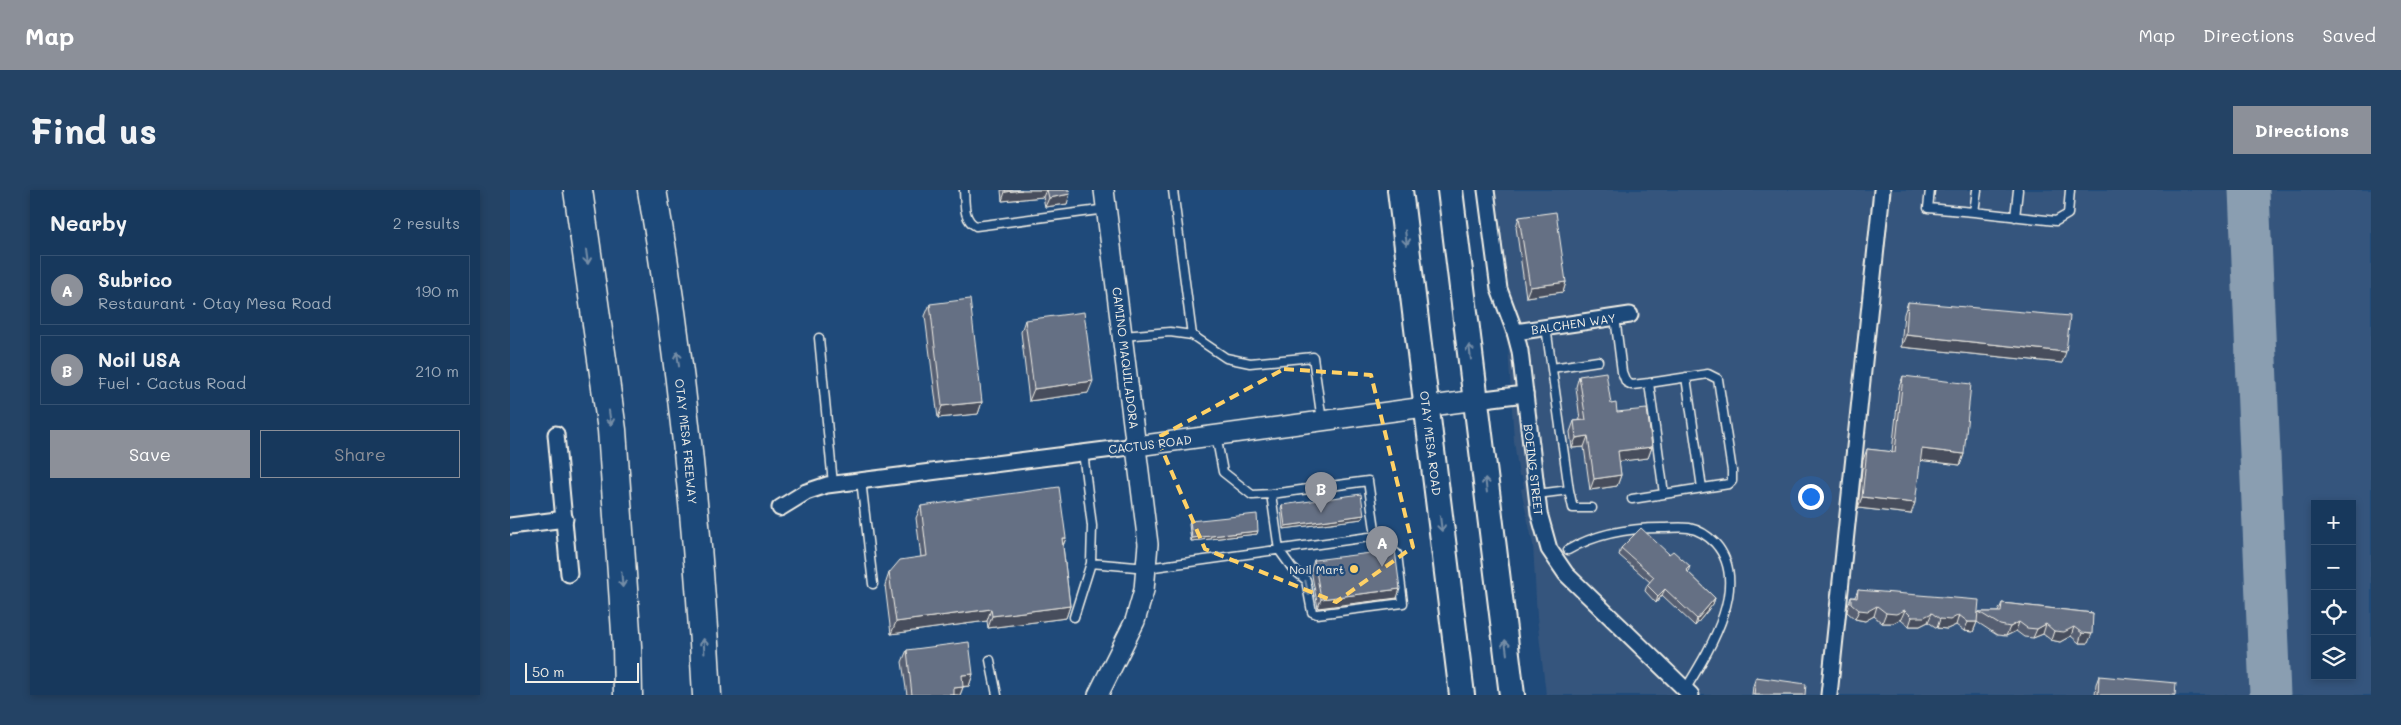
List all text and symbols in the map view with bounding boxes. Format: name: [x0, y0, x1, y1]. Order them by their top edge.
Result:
text: Map: [25, 20, 74, 51]
text: Map: [2138, 23, 2175, 47]
text: Directions: [2203, 23, 2295, 47]
text: Saved: [2323, 23, 2376, 47]
button: Directions: [2233, 106, 2371, 154]
text: Find us: [30, 107, 157, 153]
text: Nearby: [50, 209, 127, 236]
text: 2 results: [393, 212, 460, 233]
one-way arrow: [1401, 230, 1411, 246]
one-way arrow: [582, 249, 592, 265]
text: Subrico: [98, 267, 172, 292]
text: A: [61, 280, 73, 301]
text: 190 m: [415, 280, 459, 301]
street label: CAMINO MAQUILADORA: [1109, 286, 1143, 430]
text: Restaurant · Otay Mesa Road: [98, 292, 331, 313]
street label: BALCHEN WAY: [1530, 309, 1617, 338]
one-way arrow: [1465, 344, 1475, 360]
text: Noil USA: [98, 347, 181, 372]
one-way arrow: [673, 351, 683, 367]
text: B: [62, 360, 72, 381]
text: 210 m: [415, 360, 459, 381]
text: Fuel · Cactus Road: [98, 372, 246, 393]
street label: OTAY MESA FREEWAY: [672, 378, 701, 505]
street label: OTAY MESA ROAD: [1417, 390, 1445, 496]
one-way arrow: [605, 409, 615, 425]
street label: BOEING STREET: [1521, 423, 1547, 517]
button: Save: [50, 430, 250, 478]
button: Share: [260, 430, 460, 478]
street label: CACTUS ROAD: [1107, 431, 1193, 457]
pin: B: [1305, 472, 1337, 513]
one-way arrow: [1481, 478, 1491, 494]
your location: [1798, 484, 1824, 510]
map controls: [2311, 500, 2356, 680]
button: +: [2311, 500, 2356, 545]
one-way arrow: [1436, 516, 1446, 532]
pin: A: [1366, 526, 1398, 567]
button: −: [2311, 545, 2356, 590]
place label: Noil Mart: [1289, 561, 1344, 577]
marker: Noil Mart: [1348, 563, 1360, 575]
one-way arrow: [617, 572, 627, 588]
one-way arrow: [1303, 579, 1312, 595]
button: locate: [2311, 590, 2356, 635]
button: layers: [2311, 635, 2356, 680]
one-way arrow: [700, 639, 709, 655]
one-way arrow: [1501, 639, 1511, 655]
scale bar: [525, 660, 639, 683]
text: 50 m: [532, 662, 564, 681]

